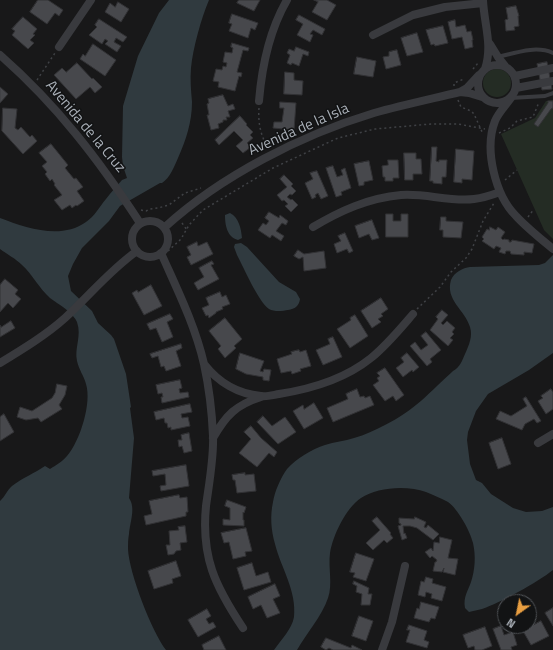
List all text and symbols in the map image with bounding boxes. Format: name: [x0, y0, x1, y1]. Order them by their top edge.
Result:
street label: Avenida de la Cruz: [41, 77, 129, 177]
street label: Avenida de la Isla: [246, 100, 352, 160]
north arrow: [497, 594, 537, 634]
text: N: [503, 614, 519, 632]

